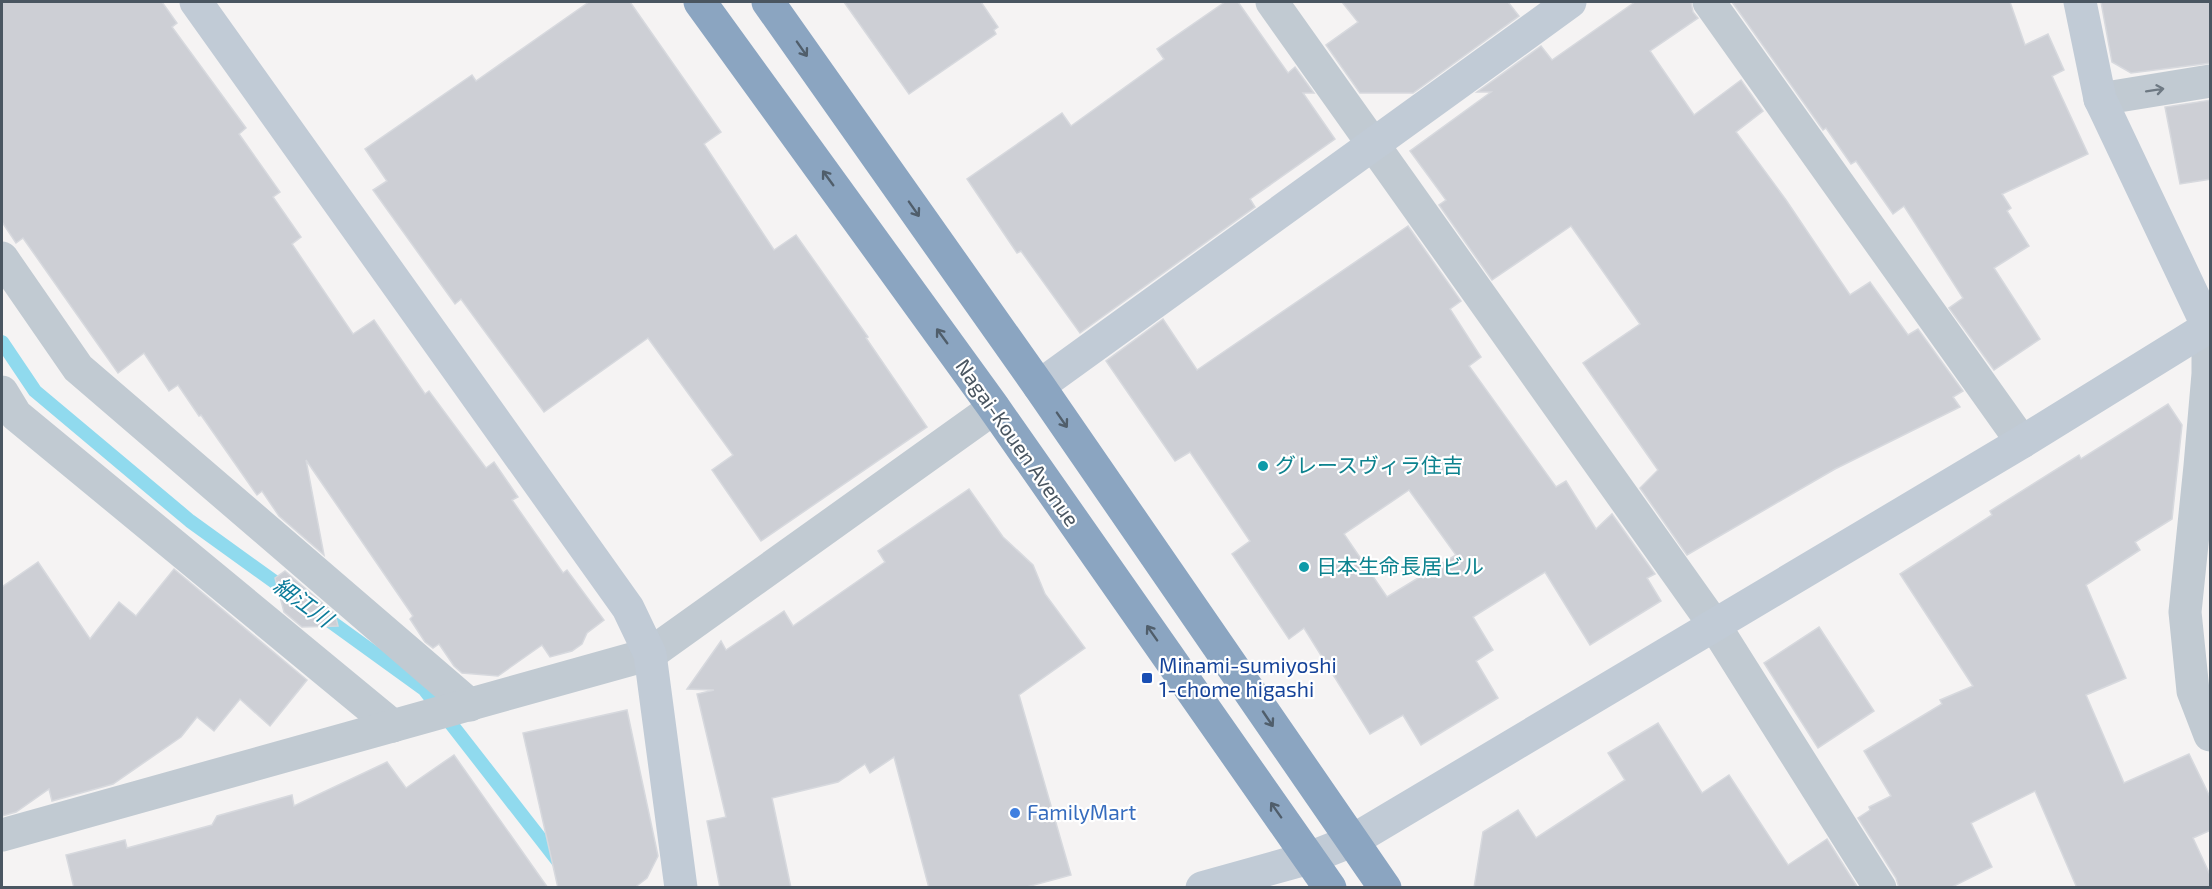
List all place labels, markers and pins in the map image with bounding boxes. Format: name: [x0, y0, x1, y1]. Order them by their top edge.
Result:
place label: グレースヴィラ住吉: [1275, 452, 1463, 477]
marker: グレースヴィラ住吉: [1256, 459, 1270, 473]
place label: 日本生命長居ビル: [1316, 553, 1484, 578]
marker: 日本生命長居ビル: [1297, 560, 1311, 574]
place label: Minami-sumiyoshi 1-chome higashi: [1159, 652, 1337, 701]
marker: Minami-sumiyoshi 1-chome higashi: [1140, 671, 1154, 685]
place label: FamilyMart: [1027, 799, 1136, 824]
marker: FamilyMart: [1008, 806, 1022, 820]

